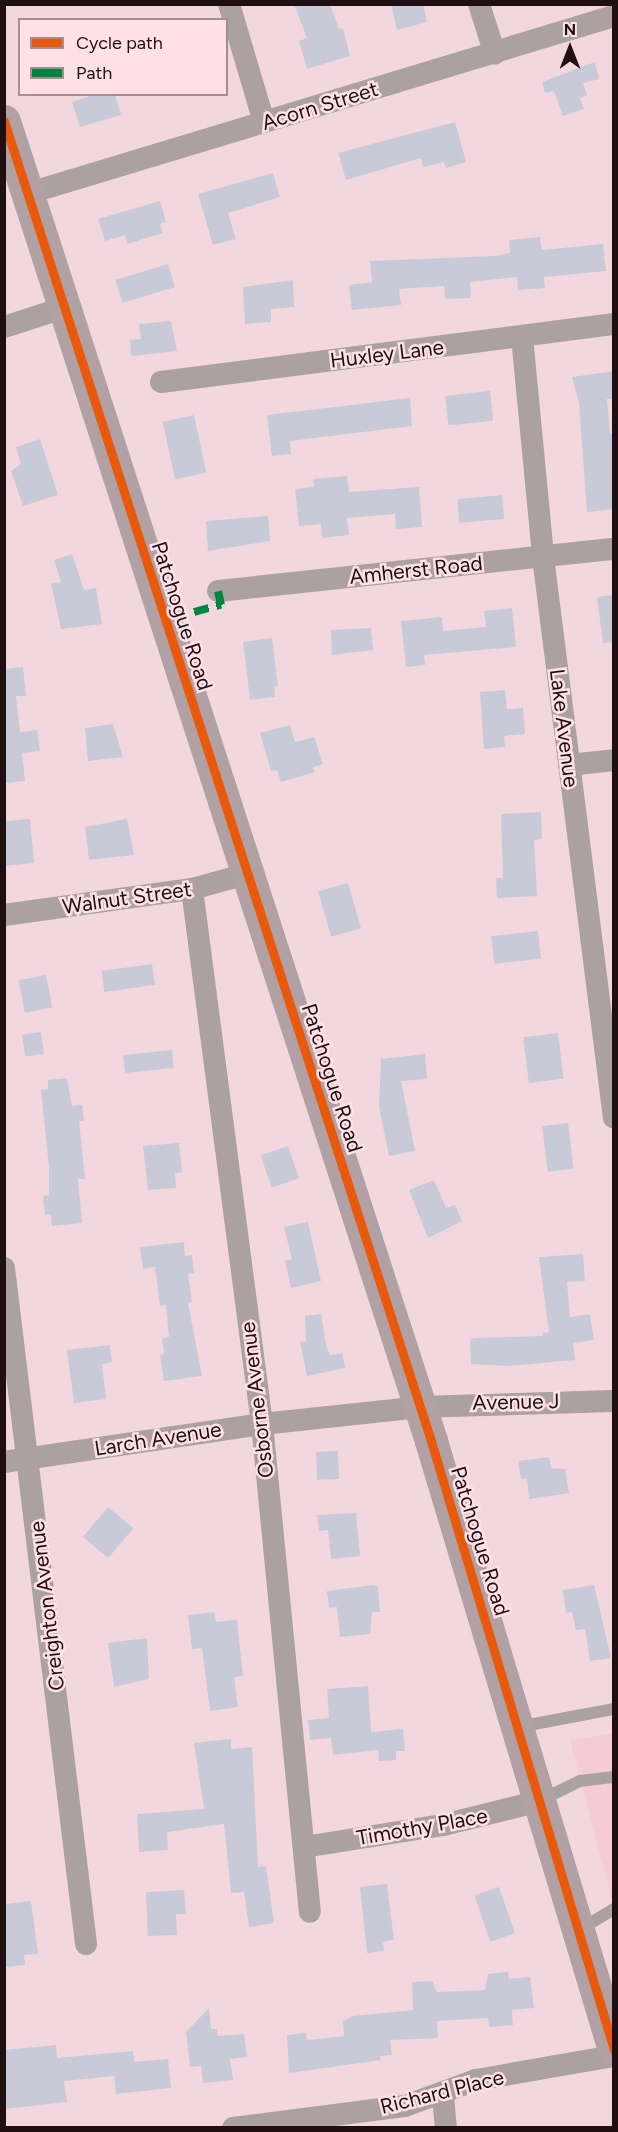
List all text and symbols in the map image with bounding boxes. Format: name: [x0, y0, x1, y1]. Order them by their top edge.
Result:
legend: [18, 18, 228, 96]
north arrow: [540, 18, 600, 78]
text: N: [564, 20, 576, 39]
text: Cycle path: [76, 32, 163, 54]
text: Path: [76, 62, 112, 84]
street label: Acorn Street: [259, 76, 381, 136]
street label: Huxley Lane: [329, 335, 445, 373]
street label: Patchogue Road: [146, 538, 218, 694]
street label: Amherst Road: [348, 550, 484, 590]
street label: Lake Avenue: [544, 667, 584, 789]
street label: Walnut Street: [61, 876, 193, 920]
street label: Patchogue Road: [296, 1000, 368, 1156]
street label: Osborne Avenue: [235, 1321, 279, 1479]
street label: Avenue J: [472, 1389, 560, 1415]
street label: Larch Avenue: [93, 1417, 223, 1461]
street label: Patchogue Road: [445, 1463, 515, 1619]
street label: Creighton Avenue: [24, 1520, 70, 1692]
street label: Timothy Place: [355, 1803, 489, 1851]
street label: Richard Place: [377, 2064, 507, 2120]

